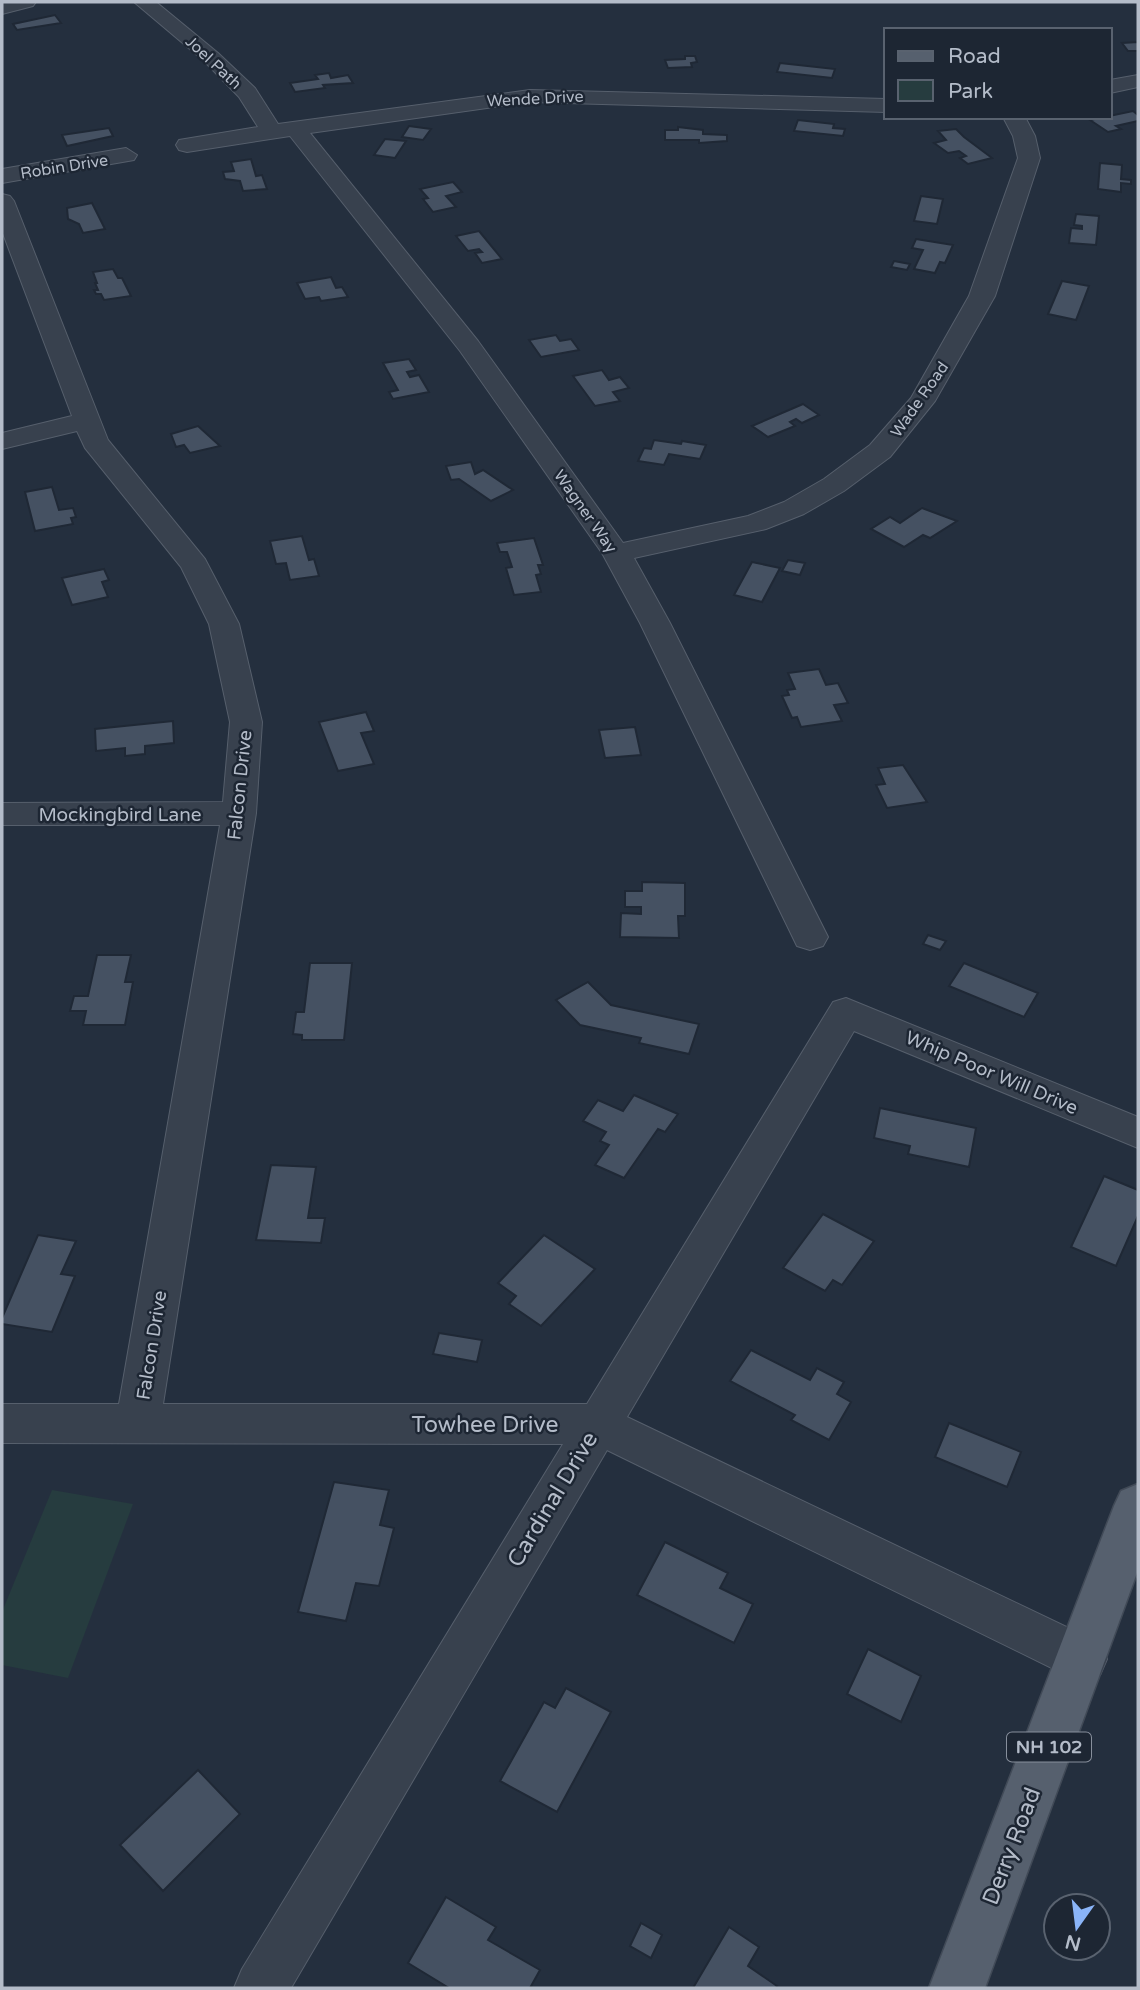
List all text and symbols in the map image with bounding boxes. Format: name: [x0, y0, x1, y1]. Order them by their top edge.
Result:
legend: [884, 28, 1112, 119]
street label: Joel Path: [181, 32, 246, 94]
text: Road: [948, 44, 1001, 69]
text: Park: [948, 79, 993, 104]
street label: Wende Drive: [486, 86, 584, 112]
street label: Robin Drive: [19, 150, 109, 184]
street label: Wade Road: [886, 358, 953, 441]
street label: Wagner Way: [549, 466, 621, 557]
street label: Falcon Drive: [223, 729, 257, 841]
street label: Mockingbird Lane: [38, 804, 202, 826]
street label: Whip Poor Will Drive: [902, 1027, 1081, 1119]
street label: Falcon Drive: [132, 1289, 171, 1401]
street label: Towhee Drive: [411, 1411, 559, 1439]
street label: Cardinal Drive: [501, 1427, 604, 1572]
road number: NH 102: [1007, 1732, 1091, 1762]
street label: Derry Road: [977, 1784, 1047, 1909]
north arrow: [1042, 1892, 1112, 1962]
text: N: [1063, 1930, 1083, 1955]

